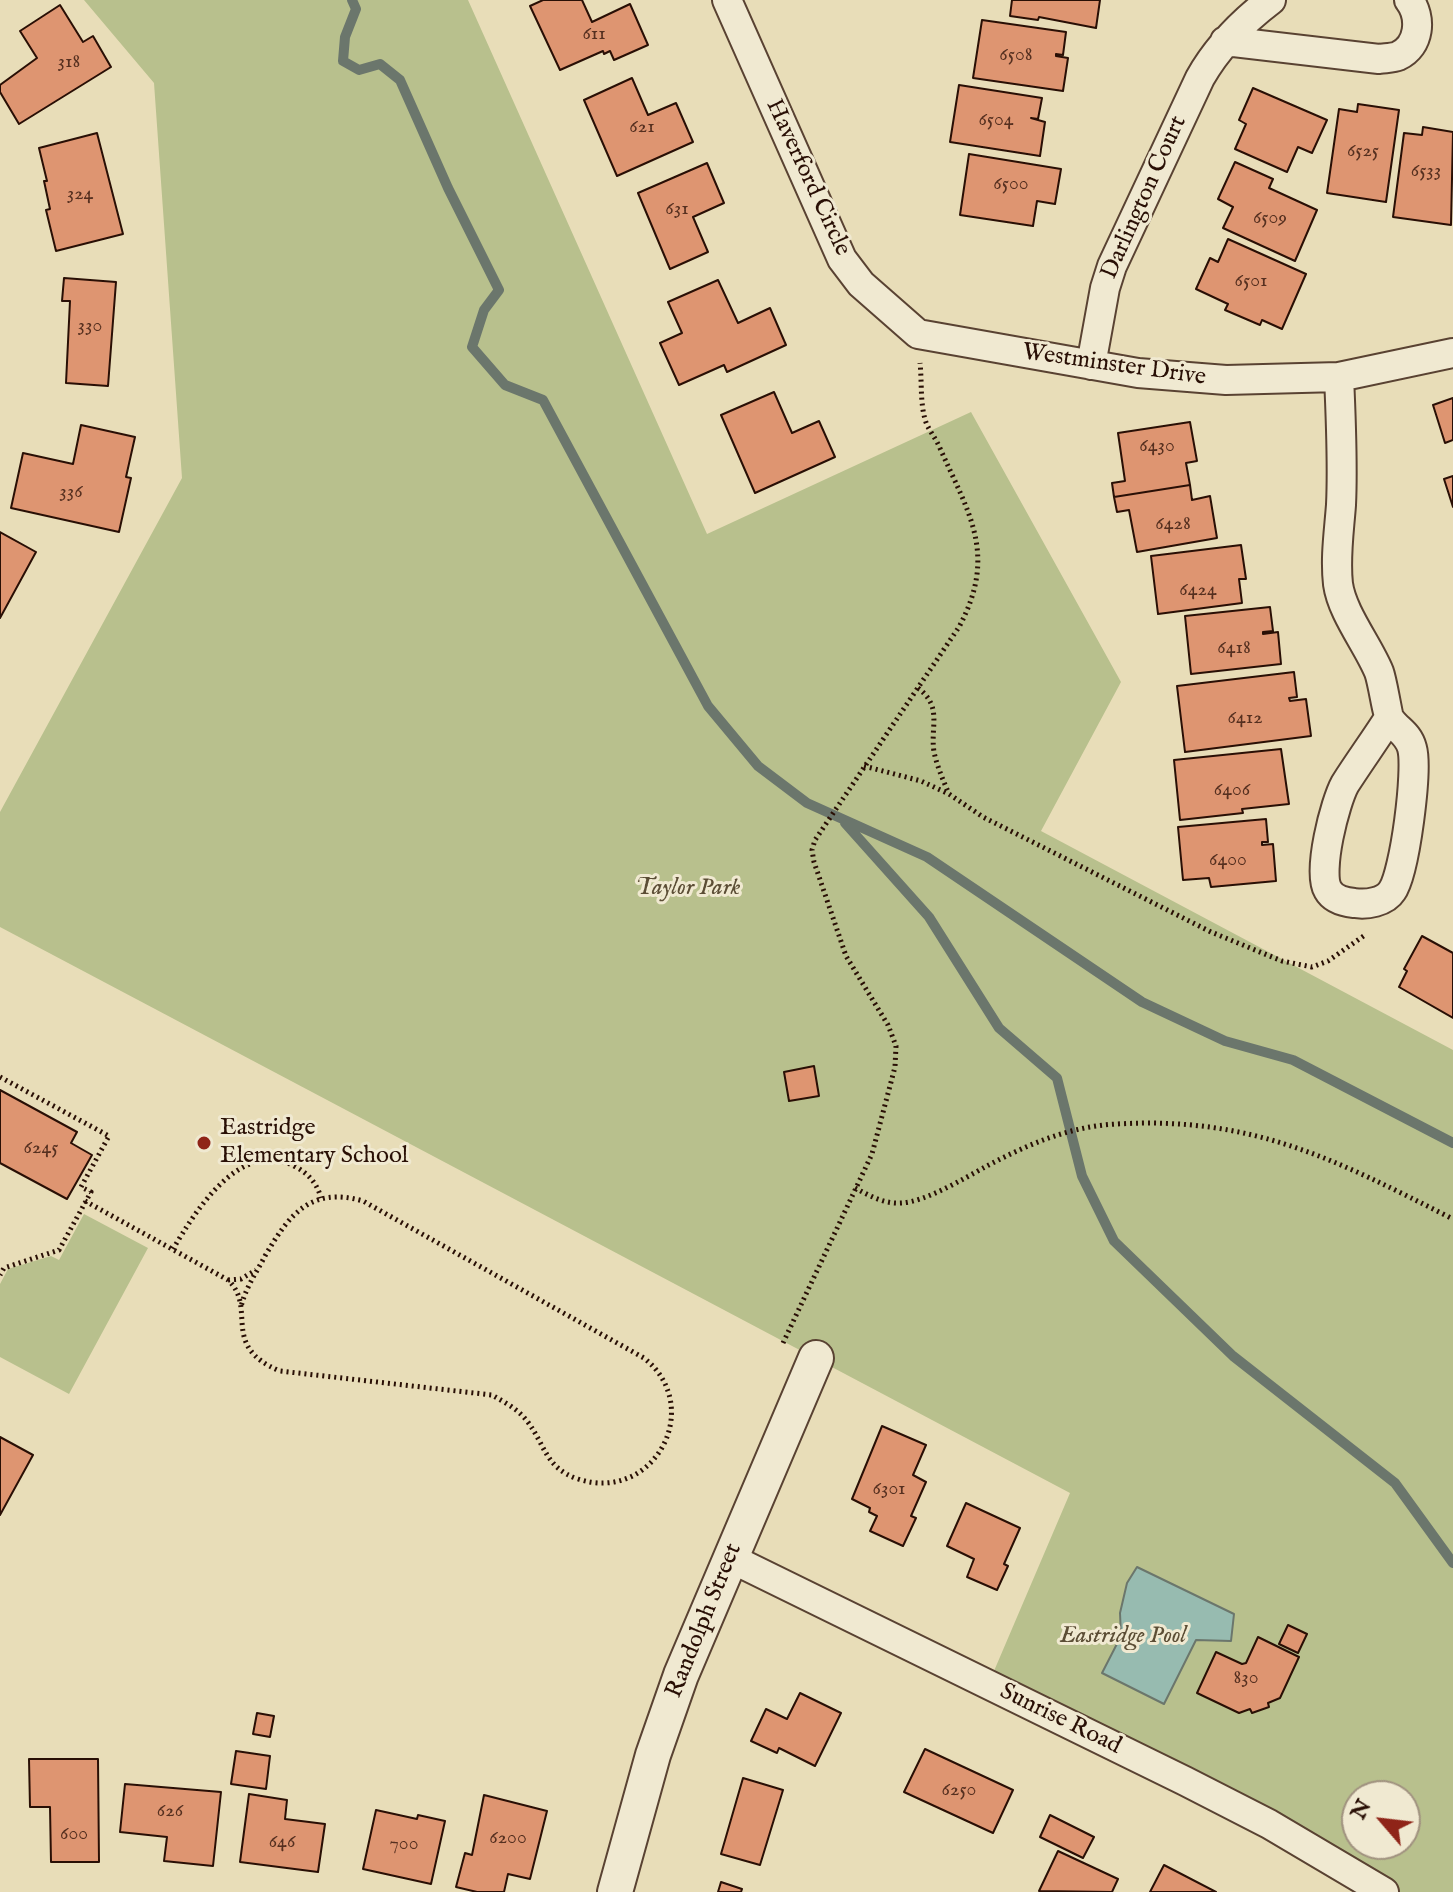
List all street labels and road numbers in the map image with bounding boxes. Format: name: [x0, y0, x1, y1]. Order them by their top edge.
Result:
street label: Haverford Circle: [758, 95, 856, 261]
street label: Darlington Court: [1096, 112, 1194, 284]
street label: Westminster Drive: [1021, 339, 1207, 393]
street label: Randolph Street: [661, 1540, 749, 1702]
street label: Sunrise Road: [994, 1678, 1126, 1762]

